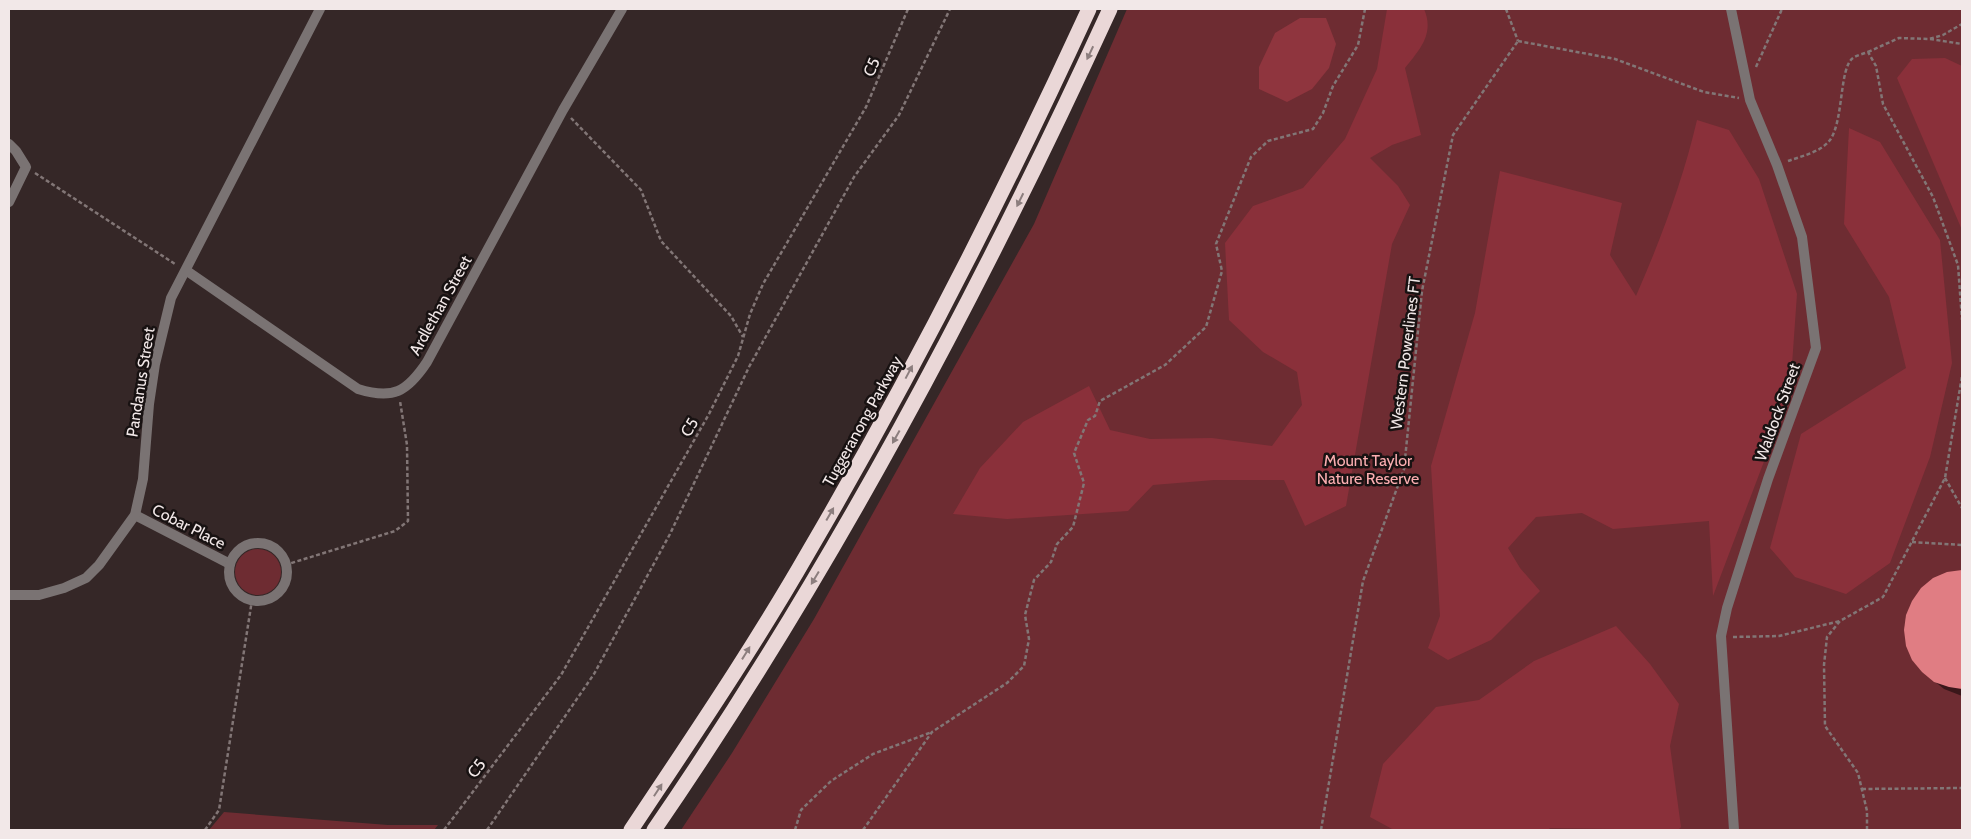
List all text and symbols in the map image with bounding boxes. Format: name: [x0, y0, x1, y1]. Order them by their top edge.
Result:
one-way arrow: [1085, 46, 1093, 60]
street label: C5: [859, 55, 884, 79]
one-way arrow: [1016, 193, 1024, 207]
street label: Ardlethan Street: [405, 252, 476, 358]
street label: Western Powerlines FT: [1387, 275, 1424, 431]
street label: Pandanus Street: [122, 325, 159, 438]
street label: Tuggeranong Parkway: [819, 353, 906, 490]
street label: Waldock Street: [1751, 360, 1804, 464]
one-way arrow: [905, 366, 914, 379]
street label: C5: [677, 414, 702, 440]
one-way arrow: [892, 429, 900, 444]
park label: Mount Taylor Nature Reserve: [1317, 451, 1419, 488]
street label: Cobar Place: [149, 500, 229, 553]
one-way arrow: [826, 508, 835, 521]
one-way arrow: [810, 571, 819, 584]
one-way arrow: [742, 647, 751, 660]
street label: C5: [463, 755, 490, 781]
one-way arrow: [653, 783, 662, 796]

